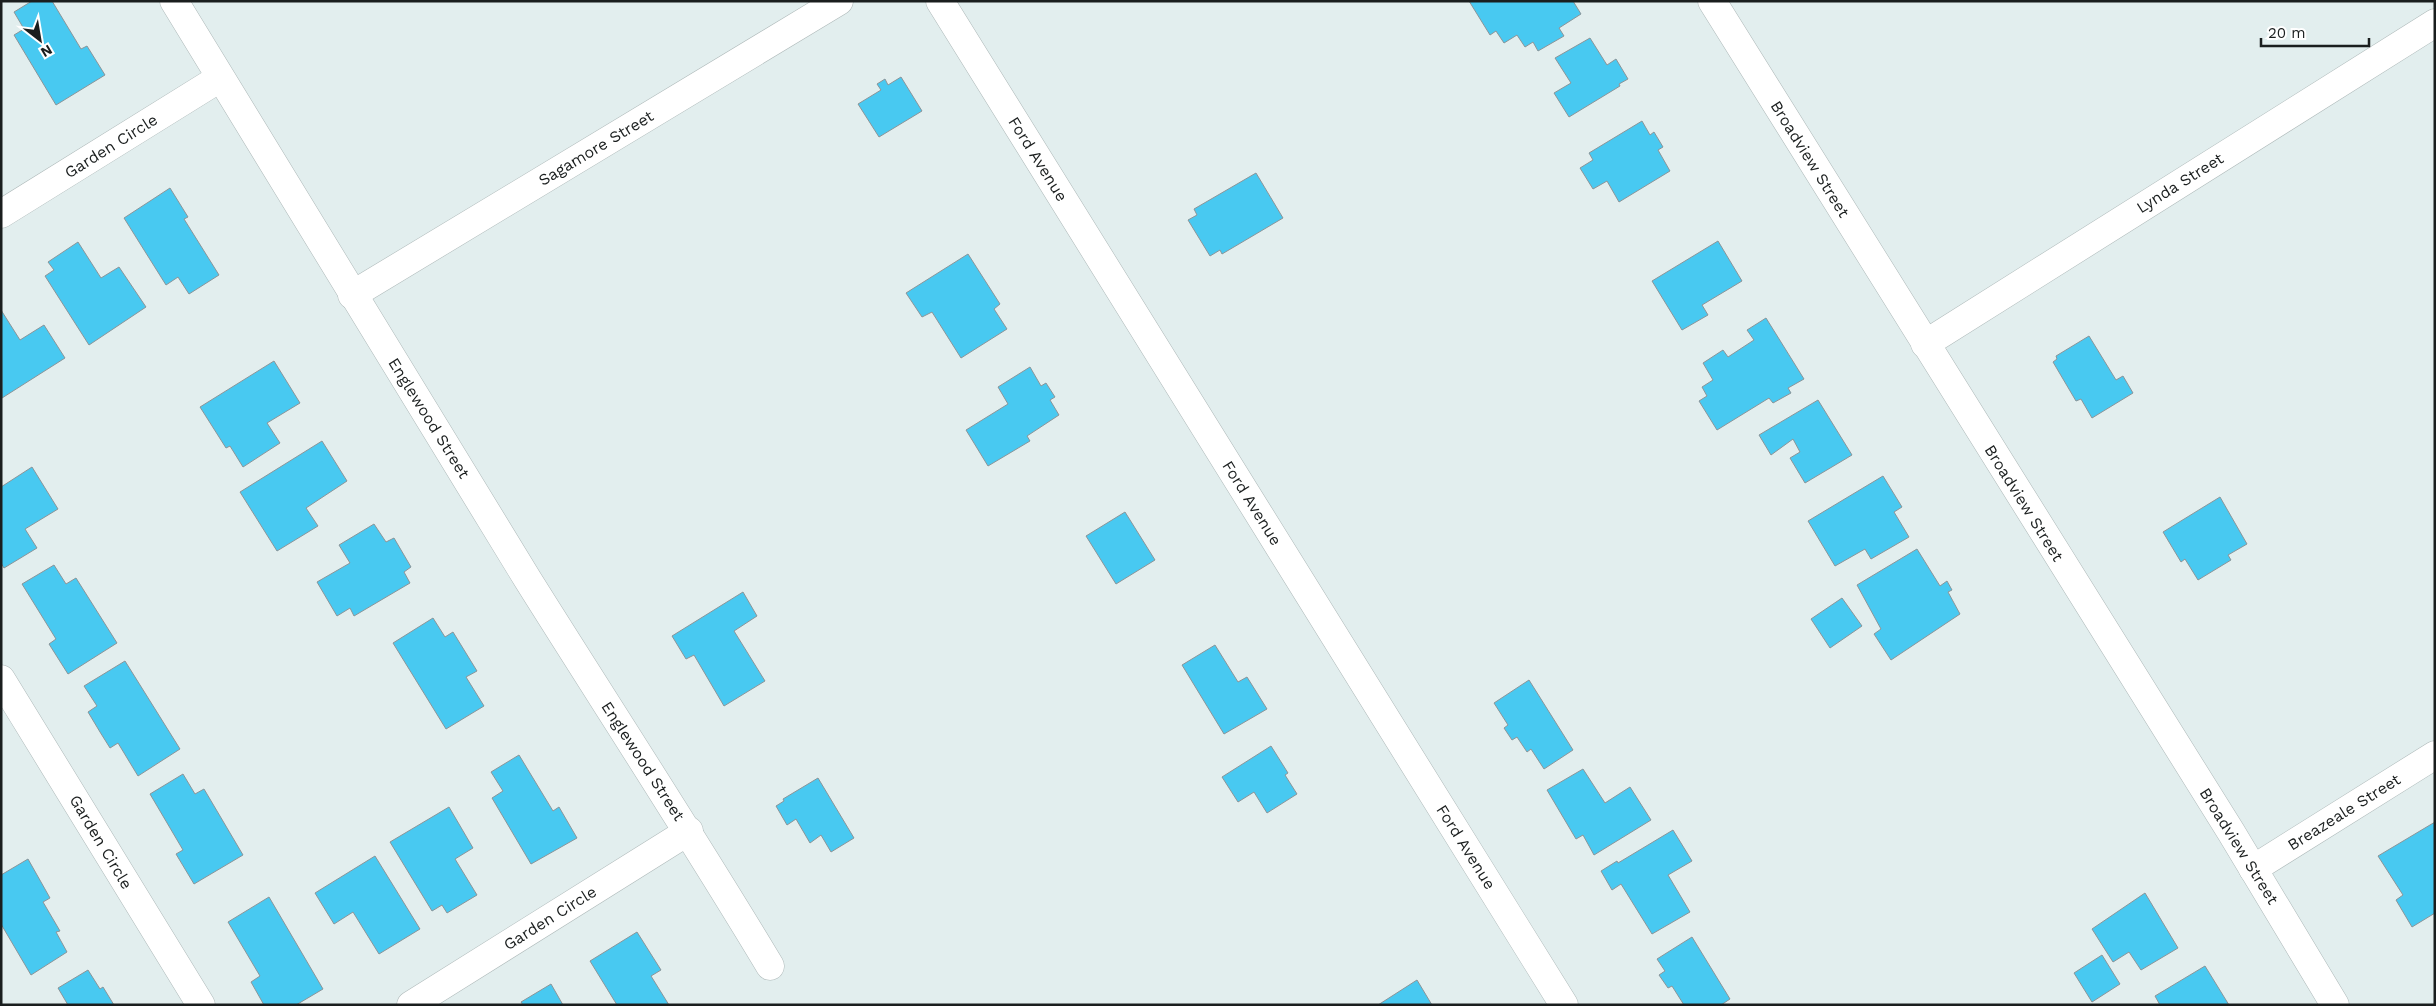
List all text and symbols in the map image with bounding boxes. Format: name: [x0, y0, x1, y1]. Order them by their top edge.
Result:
north arrow: [15, 15, 65, 65]
scale bar: [2261, 15, 2368, 47]
text: 20 m: [2268, 24, 2306, 42]
text: N: [38, 42, 55, 61]
street label: Broadview Street: [1767, 97, 1854, 221]
street label: Sagamore Street: [535, 106, 657, 190]
street label: Garden Circle: [61, 110, 161, 182]
street label: Ford Avenue: [1004, 113, 1072, 205]
street label: Lynda Street: [2133, 149, 2227, 217]
street label: Englewood Street: [384, 354, 474, 482]
street label: Broadview Street: [1981, 441, 2068, 565]
street label: Ford Avenue: [1218, 457, 1286, 549]
street label: Englewood Street: [597, 698, 689, 825]
street label: Breazeale Street: [2284, 769, 2404, 854]
street label: Broadview Street: [2196, 784, 2283, 908]
street label: Garden Circle: [66, 792, 136, 892]
street label: Ford Avenue: [1432, 801, 1500, 893]
street label: Garden Circle: [500, 882, 600, 954]

